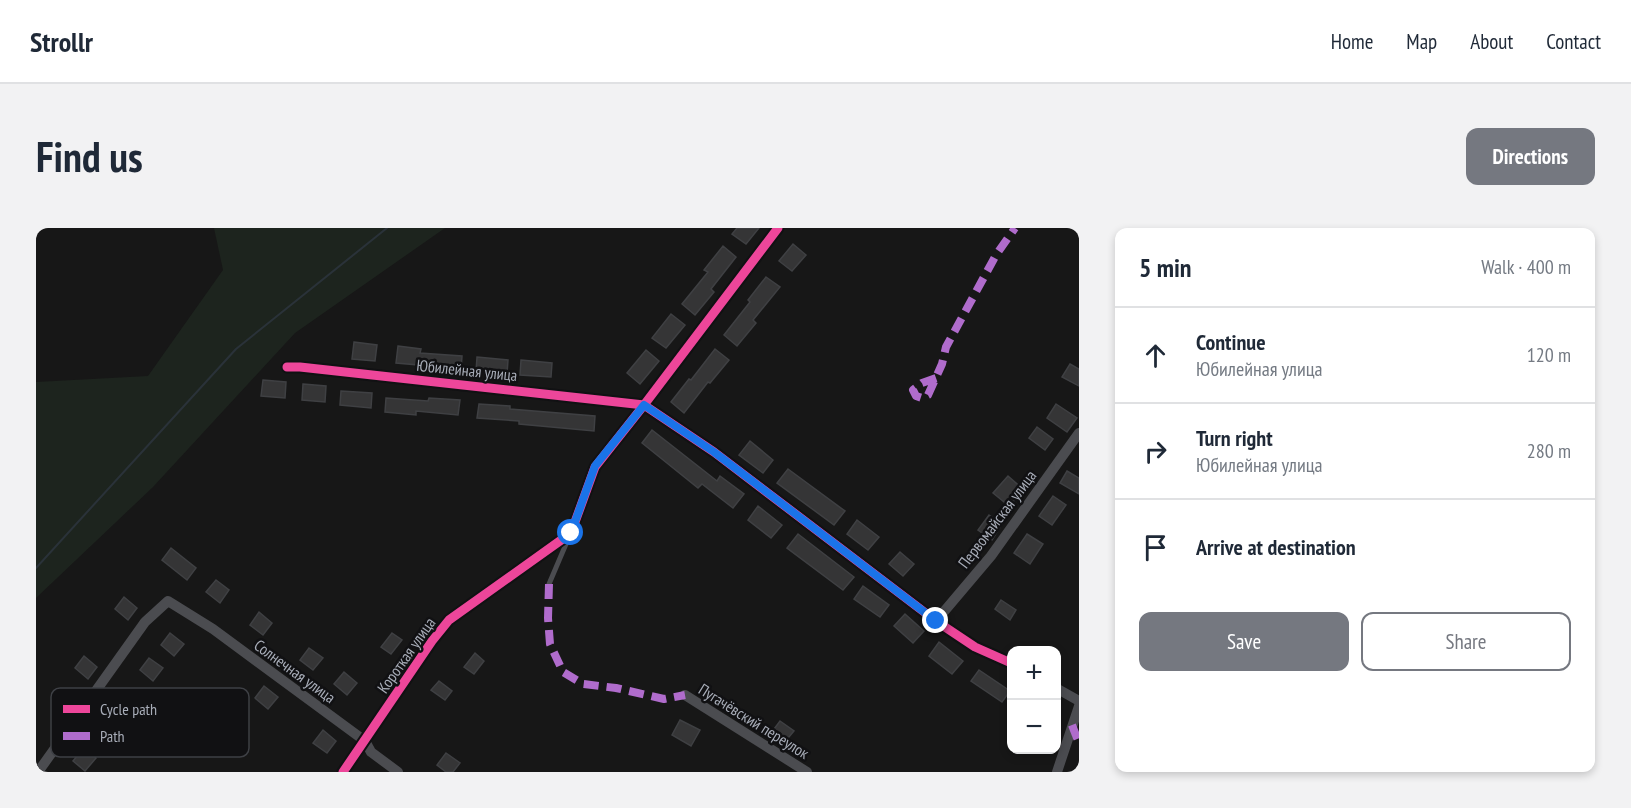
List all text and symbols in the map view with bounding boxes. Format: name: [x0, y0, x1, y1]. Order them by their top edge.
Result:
text: Strollr: [30, 23, 93, 60]
text: Home: [1331, 28, 1373, 55]
text: Map: [1406, 28, 1437, 55]
text: About: [1470, 28, 1513, 55]
text: Contact: [1546, 28, 1601, 55]
button: Directions: [1466, 128, 1595, 185]
text: Find us: [36, 129, 143, 184]
text: 5 min: [1139, 251, 1192, 284]
text: Walk · 400 m: [1481, 254, 1571, 280]
text: Continue: [1196, 328, 1266, 356]
icon: ahead: [1139, 339, 1172, 372]
text: 120 m: [1527, 342, 1571, 368]
street label: Юбилейная улица: [416, 355, 518, 385]
text: Юбилейная улица: [1196, 356, 1323, 382]
text: Turn right: [1196, 424, 1273, 452]
icon: right: [1139, 435, 1172, 468]
text: 280 m: [1527, 438, 1571, 464]
text: Юбилейная улица: [1196, 452, 1323, 478]
street label: Первомайская улица: [954, 466, 1040, 572]
route start: [557, 519, 583, 545]
icon: arrive: [1139, 531, 1172, 564]
text: Arrive at destination: [1196, 533, 1356, 561]
route end: [922, 607, 948, 633]
button: Save: [1139, 612, 1349, 671]
button: Share: [1361, 612, 1571, 671]
street label: Короткая улица: [373, 613, 439, 697]
street label: Солнечная улица: [250, 635, 340, 707]
map controls: [1007, 646, 1061, 754]
button: +: [1007, 646, 1061, 700]
street label: Пугачёвский переулок: [695, 679, 814, 763]
legend: [51, 688, 249, 757]
text: Cycle path: [100, 699, 157, 719]
button: −: [1007, 700, 1061, 754]
text: Path: [100, 726, 125, 746]

